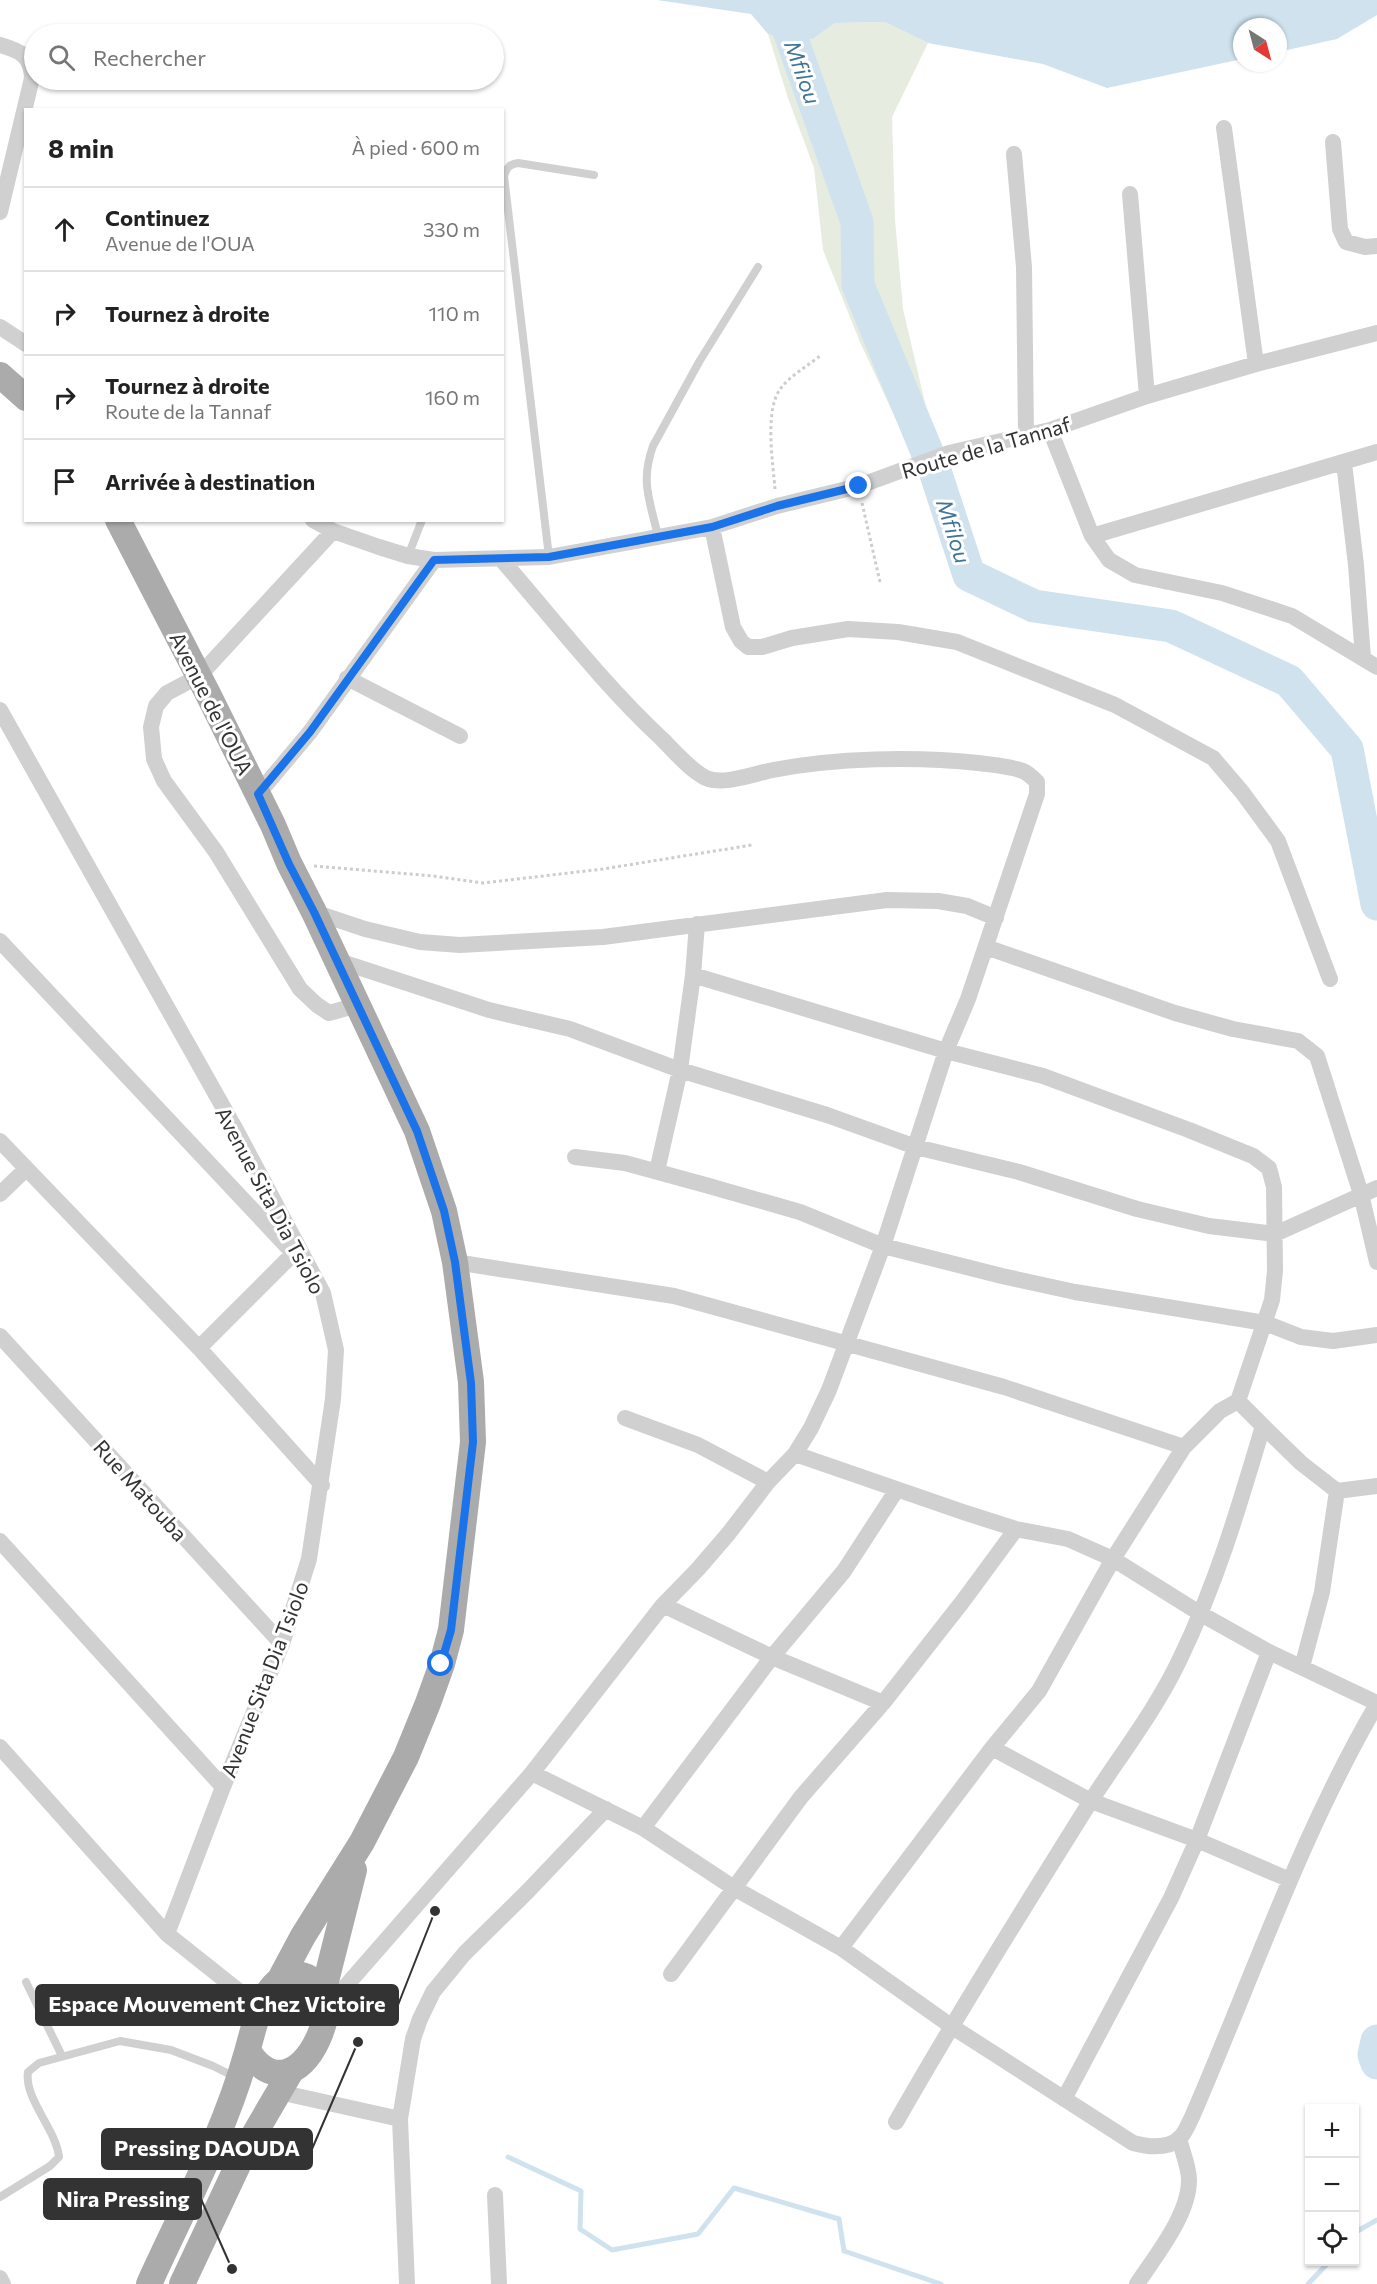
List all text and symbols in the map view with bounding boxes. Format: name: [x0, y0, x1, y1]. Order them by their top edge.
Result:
north arrow: [1233, 18, 1287, 72]
search box: [24, 24, 504, 90]
water label: Mfilou: [779, 36, 827, 108]
icon: search: [45, 41, 78, 74]
text: Rechercher: [93, 44, 206, 71]
text: 8 min: [48, 132, 114, 163]
text: À pied · 600 m: [351, 135, 480, 159]
text: Continuez: [105, 204, 210, 231]
icon: ahead: [48, 213, 81, 246]
text: 330 m: [423, 217, 480, 241]
text: Avenue de l'OUA: [105, 231, 255, 255]
icon: right: [48, 297, 81, 330]
text: Tournez à droite: [105, 300, 270, 327]
text: 110 m: [429, 301, 480, 325]
text: Tournez à droite: [105, 372, 270, 399]
icon: right: [48, 381, 81, 414]
text: 160 m: [425, 385, 480, 409]
text: Route de la Tannaf: [105, 399, 271, 423]
street label: Route de la Tannaf: [899, 411, 1074, 483]
icon: arrive: [48, 465, 81, 498]
text: Arrivée à destination: [105, 468, 315, 495]
route end: [845, 472, 871, 498]
water label: Mfilou: [931, 495, 977, 567]
street label: Avenue de l'OUA: [165, 627, 259, 779]
street label: Avenue Sita Dia Tsiolo: [211, 1102, 331, 1298]
street label: Rue Matouba: [89, 1434, 193, 1546]
street label: Avenue Sita Dia Tsiolo: [215, 1577, 313, 1781]
route start: [427, 1650, 453, 1676]
callout: Espace Mouvement Chez Victoire: [36, 1985, 398, 2025]
text: Espace Mouvement Chez Victoire: [48, 1990, 386, 2017]
map controls: [1305, 2104, 1359, 2266]
button: +: [1305, 2104, 1359, 2158]
callout: Pressing DAOUDA: [102, 2129, 312, 2169]
text: Pressing DAOUDA: [114, 2134, 300, 2161]
button: −: [1305, 2158, 1359, 2212]
callout: Nira Pressing: [44, 2179, 201, 2219]
text: Nira Pressing: [56, 2185, 190, 2212]
button: locate: [1305, 2212, 1359, 2266]

